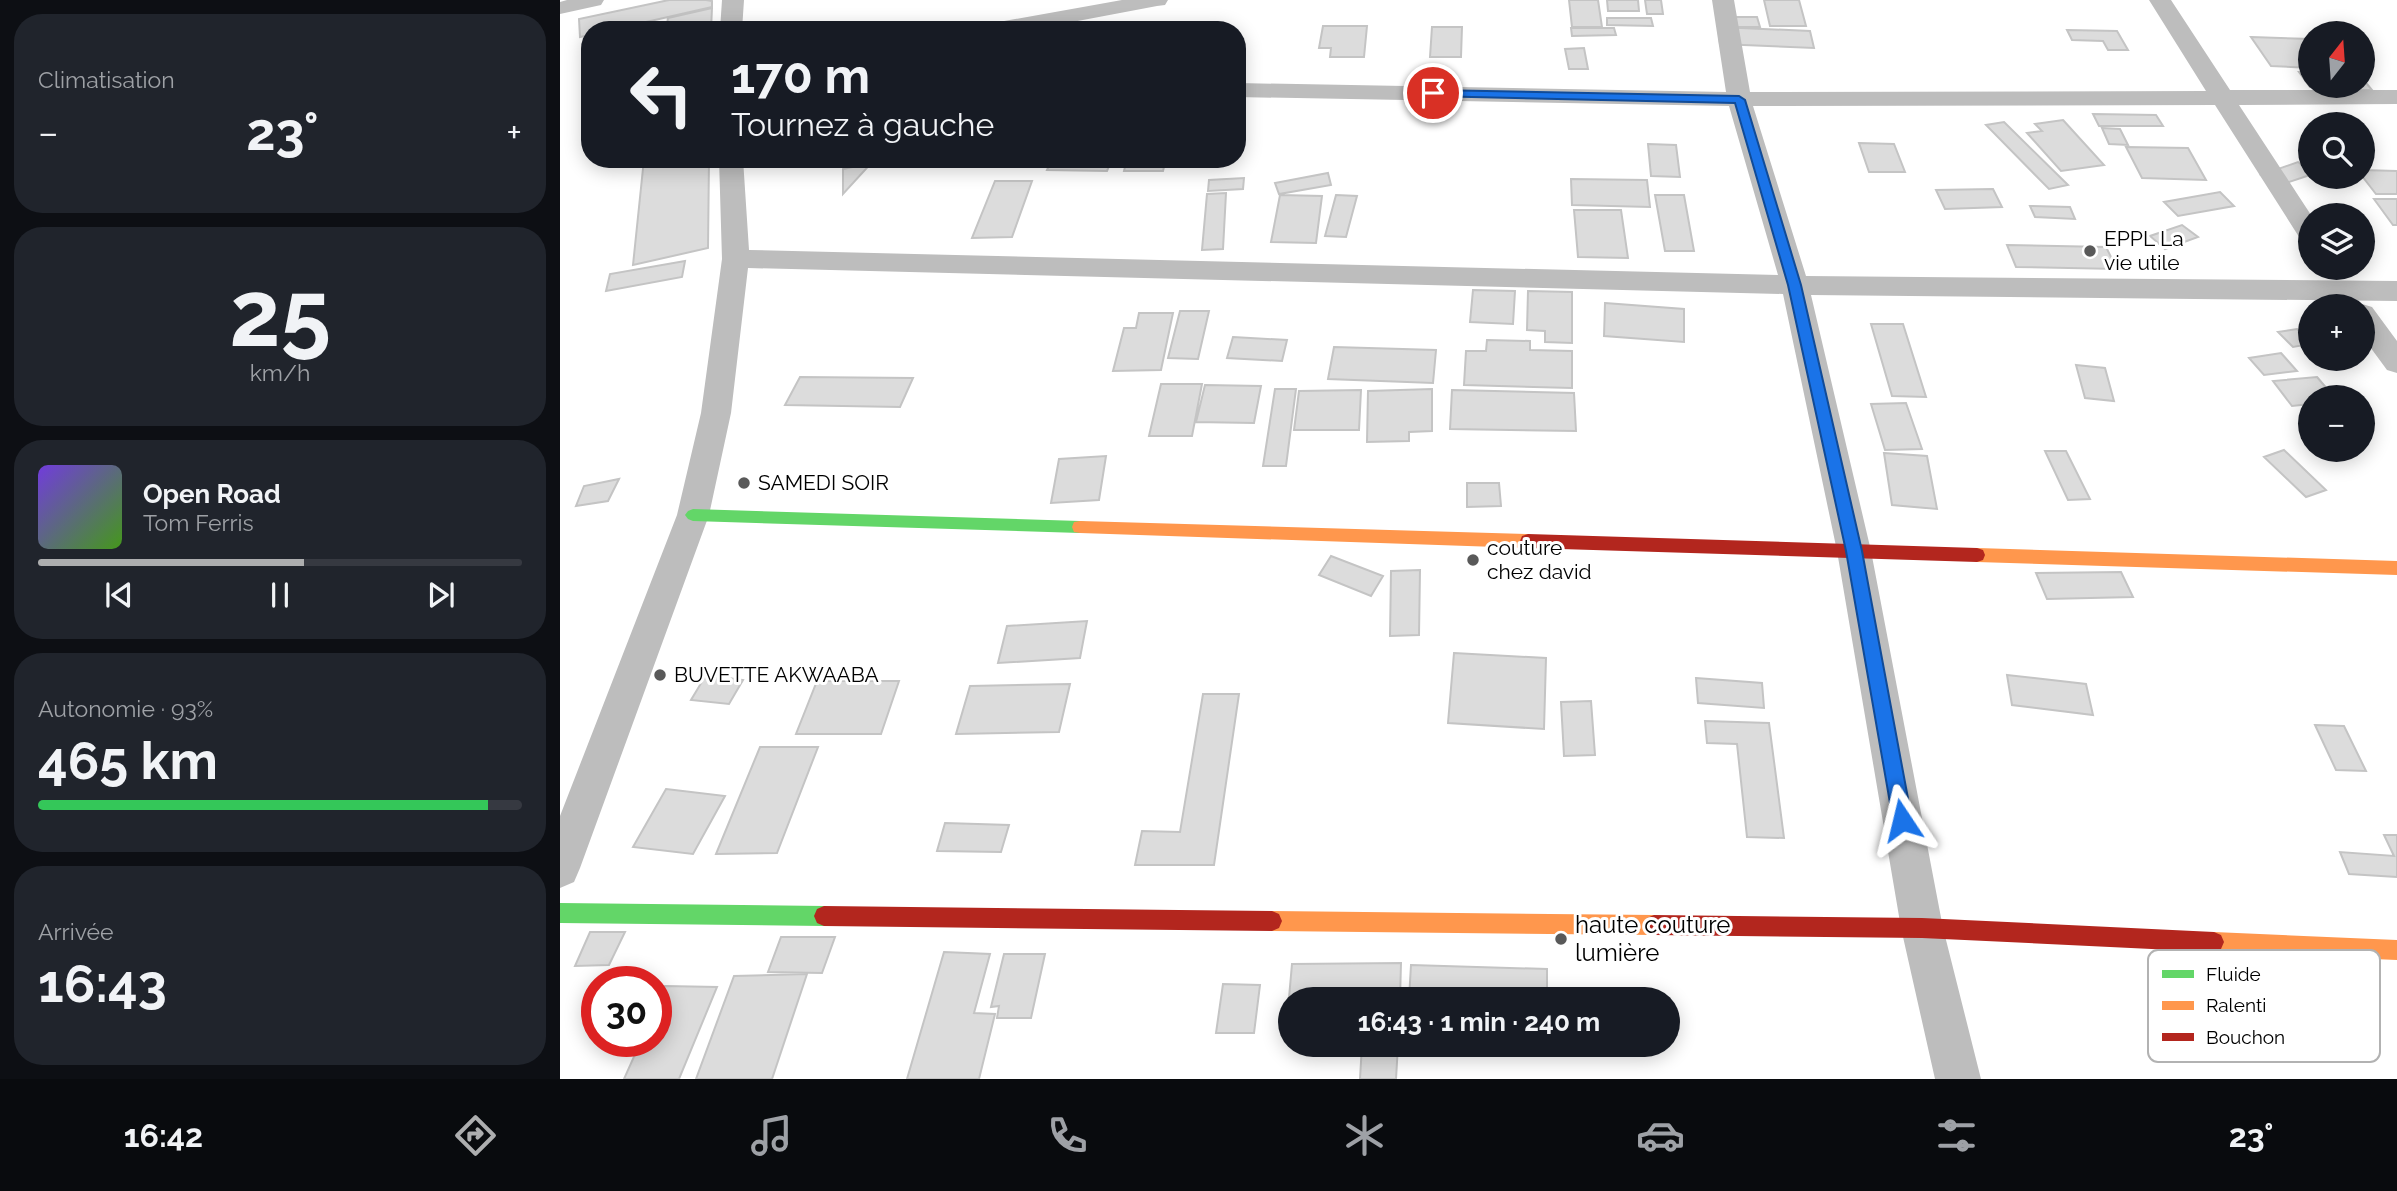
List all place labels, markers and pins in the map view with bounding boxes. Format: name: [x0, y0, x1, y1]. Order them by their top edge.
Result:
pin: [1403, 63, 1463, 123]
place label: EPPL La vie utile: [2104, 226, 2184, 275]
marker: EPPL La vie utile: [2082, 243, 2098, 259]
place label: SAMEDI SOIR: [758, 470, 889, 495]
marker: SAMEDI SOIR: [736, 475, 752, 491]
place label: couture chez david: [1487, 535, 1592, 584]
marker: couture chez david: [1465, 552, 1481, 568]
place label: BUVETTE AKWAABA: [674, 662, 879, 687]
marker: BUVETTE AKWAABA: [652, 667, 668, 683]
place label: haute couture lumière: [1575, 910, 1730, 967]
marker: haute couture lumière: [1553, 931, 1569, 947]

